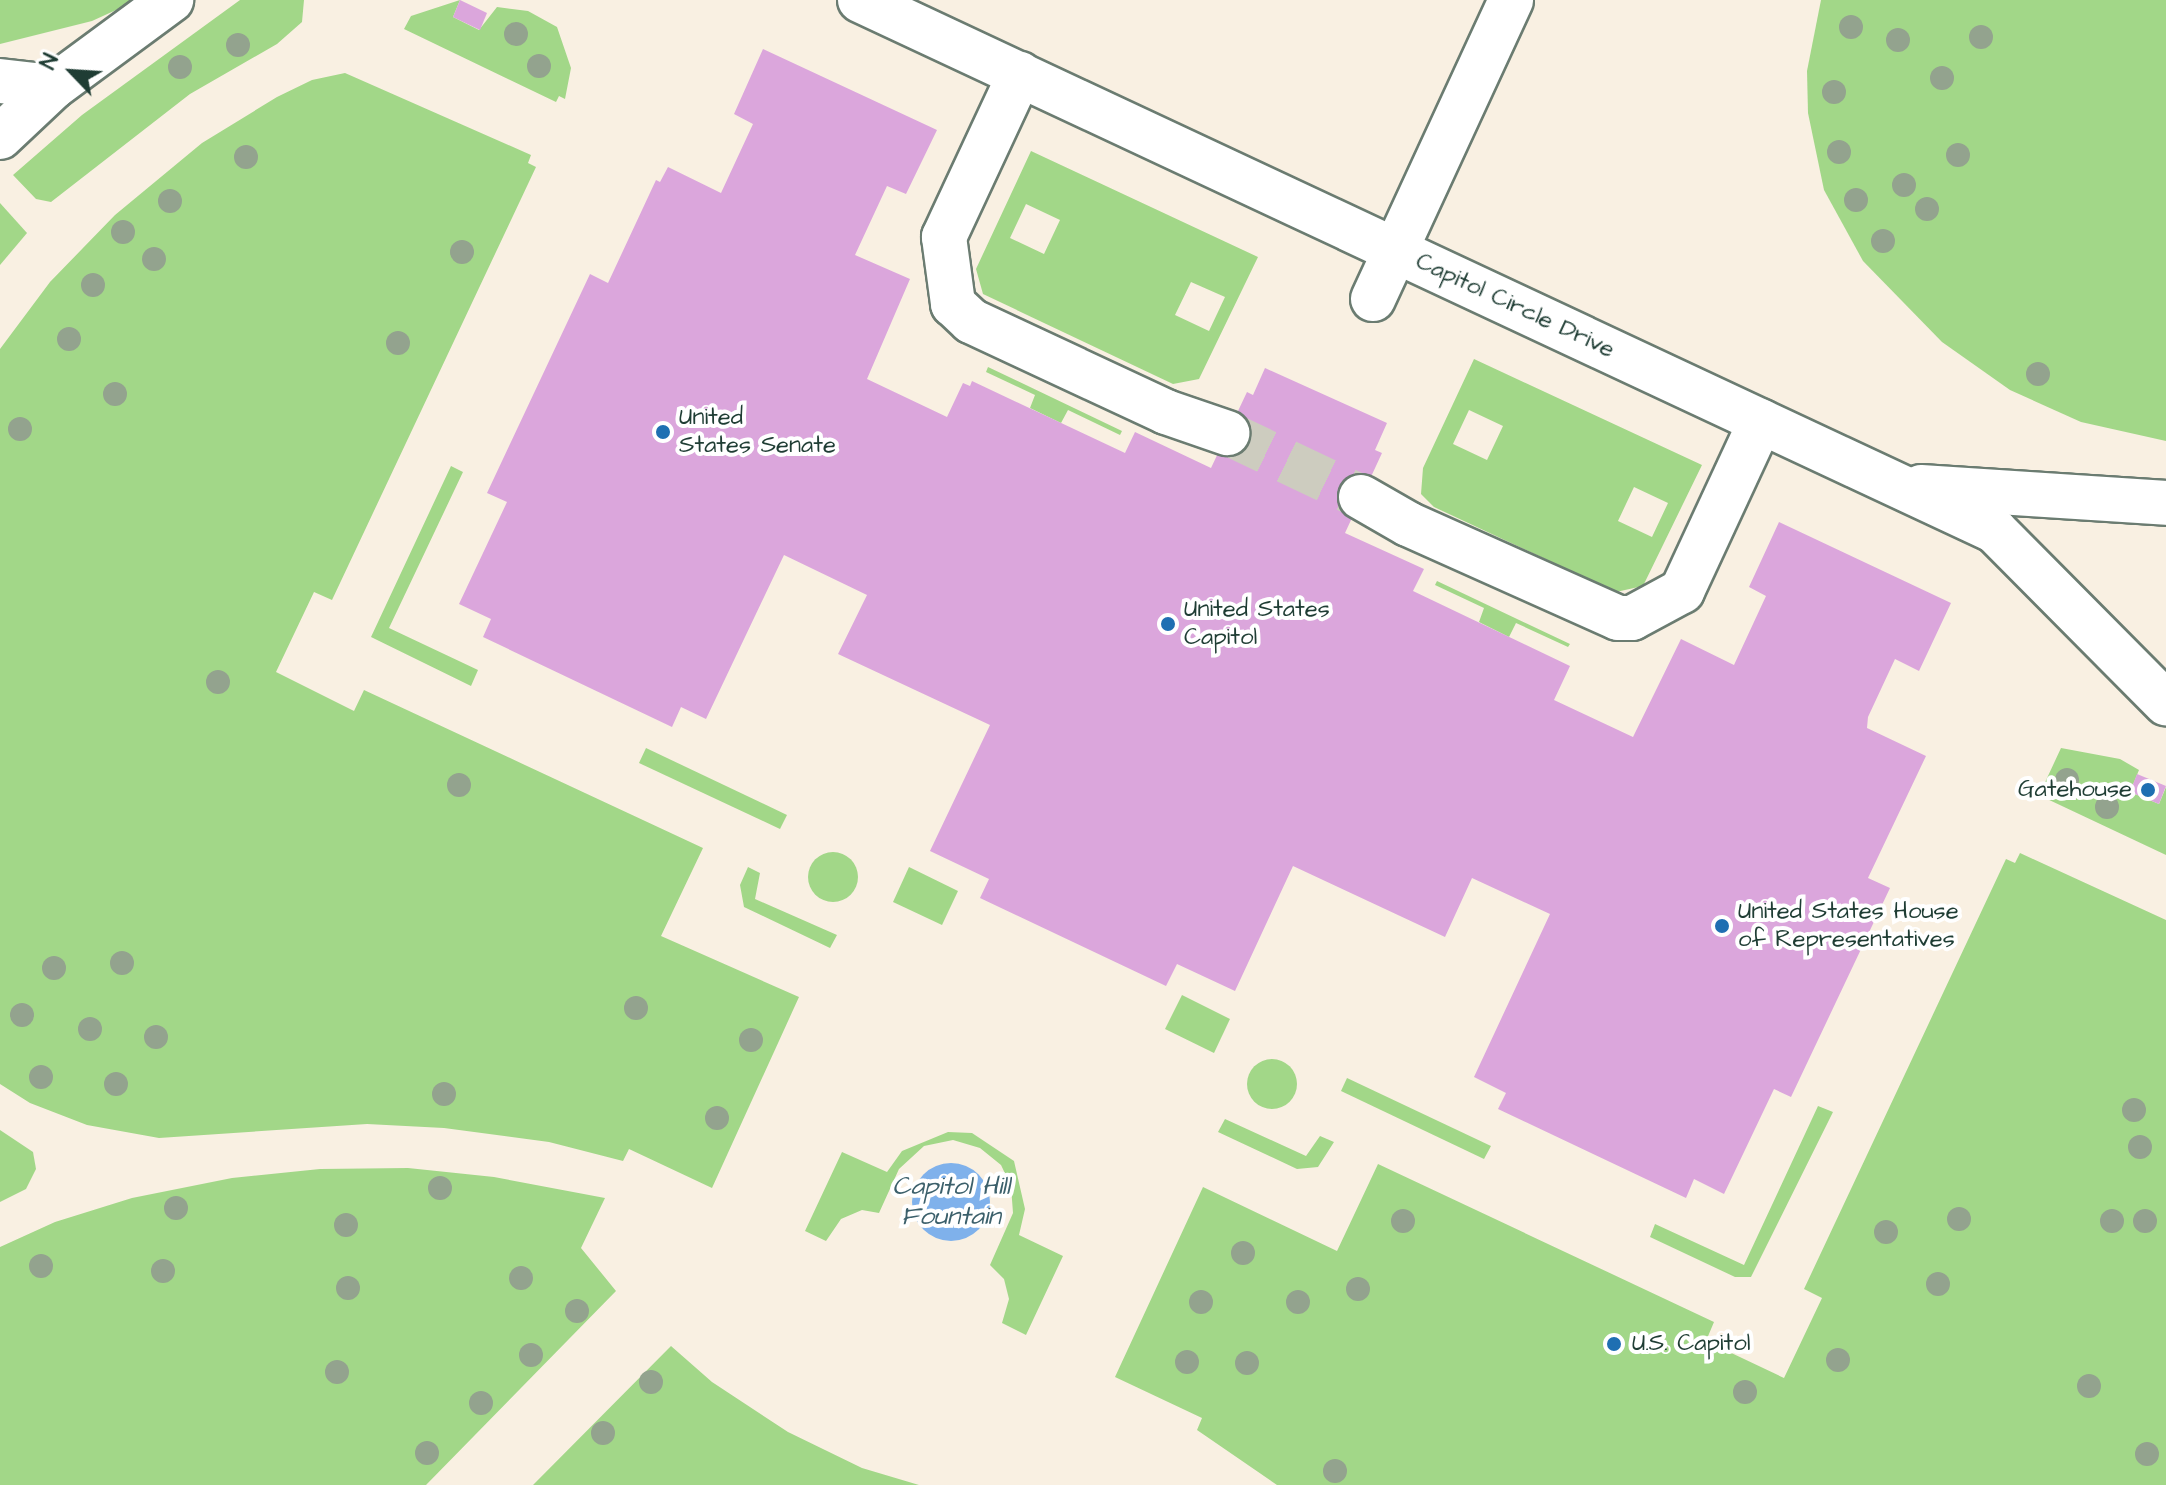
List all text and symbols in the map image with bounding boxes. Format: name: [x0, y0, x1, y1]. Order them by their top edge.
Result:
north arrow: [32, 32, 112, 112]
text: N: [33, 49, 67, 74]
street label: Capitol Circle Drive: [1411, 247, 1619, 365]
place label: United States Senate: [679, 404, 836, 460]
marker: United States Senate: [654, 423, 672, 441]
place label: United States Capitol: [1184, 596, 1330, 652]
marker: United States Capitol: [1159, 615, 1177, 633]
place label: Gatehouse: [2018, 776, 2132, 804]
marker: Gatehouse: [2139, 781, 2157, 799]
place label: United States House of Representatives: [1738, 898, 1959, 954]
marker: United States House of Representatives: [1713, 917, 1731, 935]
water label: Capitol Hill Fountain: [892, 1171, 1010, 1232]
place label: U.S. Capitol: [1632, 1330, 1750, 1358]
marker: U.S. Capitol: [1603, 1333, 1625, 1355]

